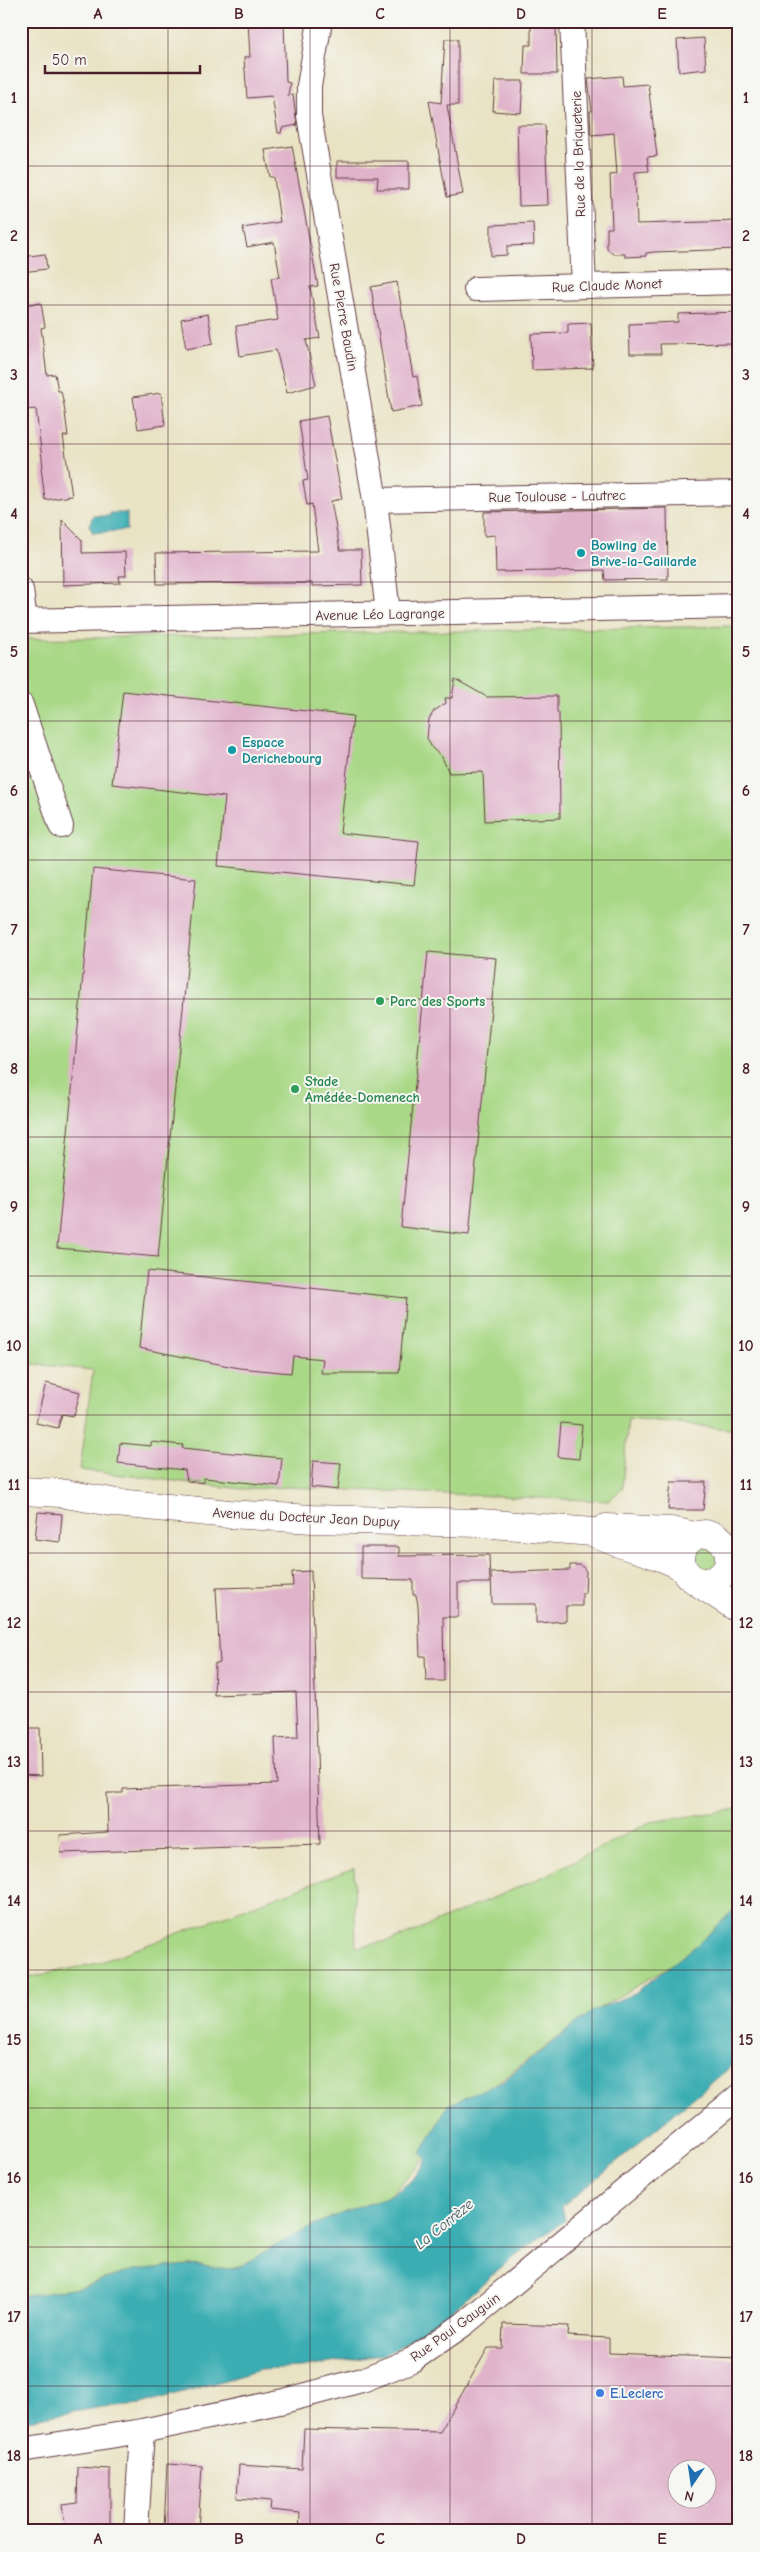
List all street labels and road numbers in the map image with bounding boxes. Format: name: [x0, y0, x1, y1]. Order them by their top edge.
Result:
street label: Rue de la Briqueterie: [568, 91, 589, 217]
street label: Rue Pierre Baudin: [326, 262, 361, 372]
street label: Rue Claude Monet: [552, 275, 663, 296]
street label: Rue Toulouse - Lautrec: [488, 487, 626, 506]
street label: Avenue Léo Lagrange: [315, 605, 445, 624]
street label: Avenue du Docteur Jean Dupuy: [212, 1504, 401, 1531]
street label: Rue Paul Gauguin: [407, 2289, 503, 2366]

